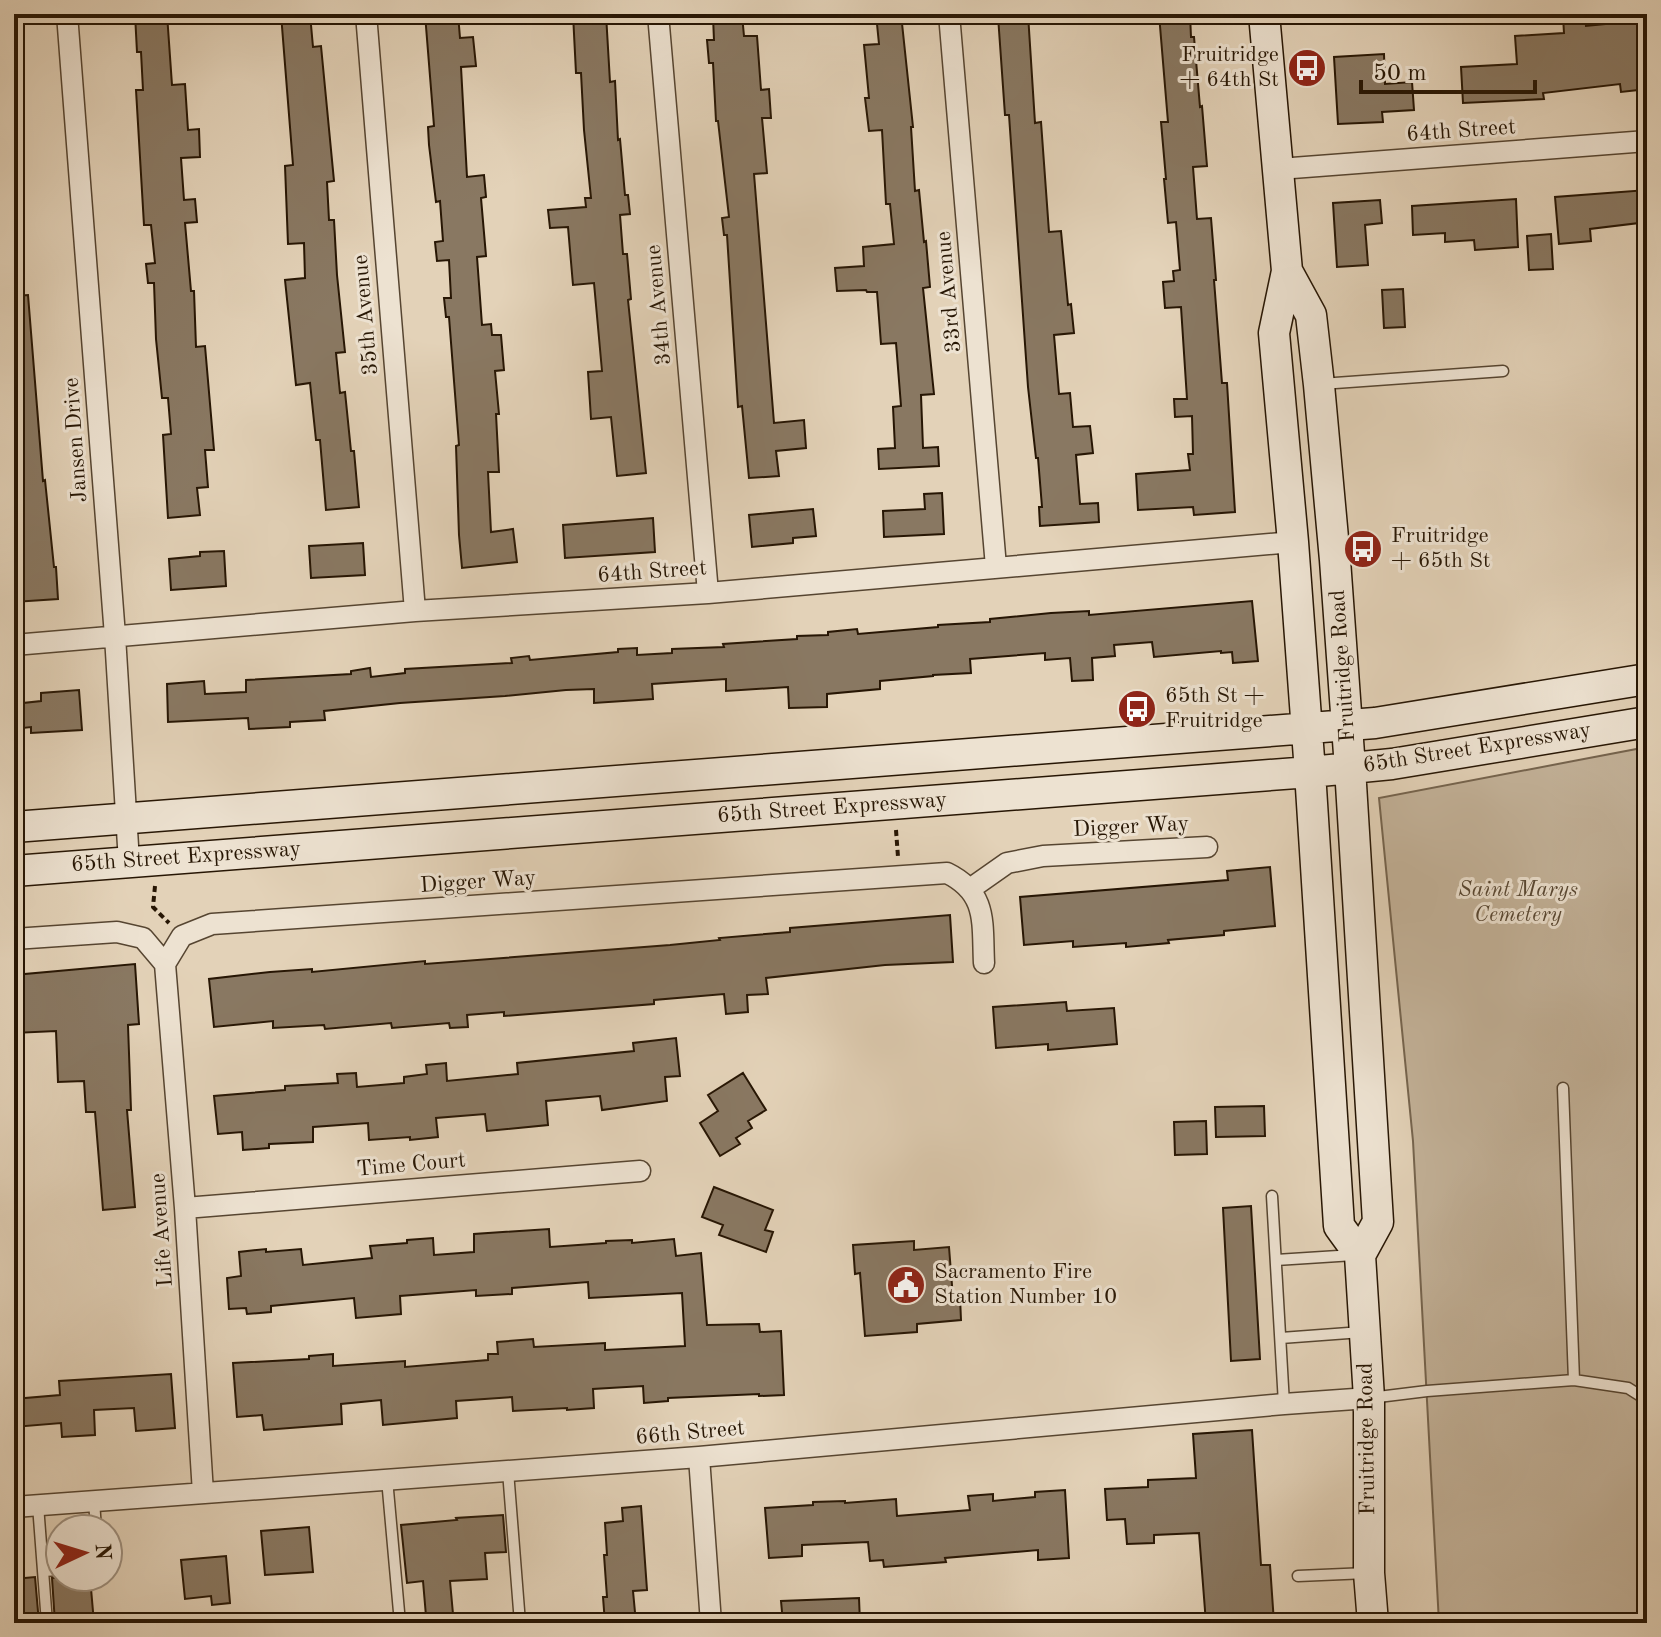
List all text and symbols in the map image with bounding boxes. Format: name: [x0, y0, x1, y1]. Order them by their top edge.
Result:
place label: Fruitridge + 64th St: [1179, 44, 1279, 91]
scale bar: [1361, 44, 1535, 94]
bus stop icon: Fruitridge + 64th St: [1286, 47, 1328, 89]
text: 50 m: [1373, 62, 1427, 86]
street label: 64th Street: [1406, 116, 1516, 146]
street label: 33rd Avenue: [933, 230, 965, 354]
street label: 34th Avenue: [643, 244, 675, 366]
street label: 35th Avenue: [350, 254, 382, 376]
street label: Jansen Drive: [61, 377, 91, 503]
place label: Fruitridge + 65th St: [1391, 525, 1491, 572]
bus stop icon: Fruitridge + 65th St: [1342, 528, 1384, 570]
street label: 64th Street: [597, 557, 707, 587]
street label: Fruitridge Road: [1327, 589, 1359, 743]
place label: 65th St + Fruitridge: [1165, 685, 1265, 732]
bus stop icon: 65th St + Fruitridge: [1116, 688, 1158, 730]
street label: 65th Street Expressway: [1361, 719, 1593, 777]
street label: 65th Street Expressway: [716, 789, 948, 827]
street label: Digger Way: [1072, 813, 1190, 841]
street label: 65th Street Expressway: [70, 838, 302, 876]
street label: Digger Way: [419, 867, 537, 897]
park label: Saint Marys Cemetery: [1458, 879, 1578, 926]
street label: Time Court: [355, 1149, 467, 1181]
street label: Life Avenue: [147, 1172, 177, 1288]
place label: Sacramento Fire Station Number 10: [934, 1261, 1117, 1308]
public building icon: Sacramento Fire Station Number 10: [885, 1264, 927, 1306]
street label: Fruitridge Road: [1355, 1362, 1379, 1516]
street label: 66th Street: [634, 1417, 746, 1449]
north arrow: [44, 1513, 124, 1593]
text: N: [90, 1543, 114, 1561]

